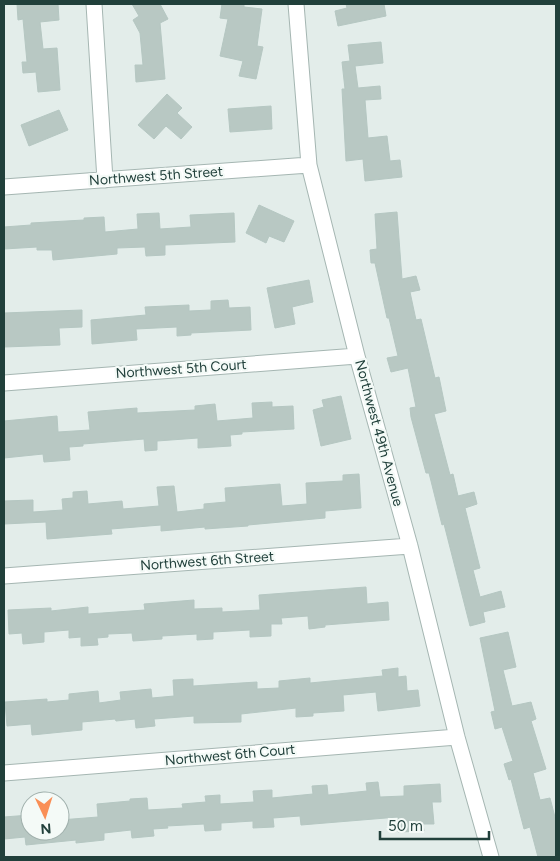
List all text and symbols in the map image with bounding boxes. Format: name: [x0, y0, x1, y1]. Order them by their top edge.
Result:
street label: Northwest 5th Street: [88, 163, 224, 189]
street label: Northwest 5th Court: [115, 356, 247, 382]
street label: Northwest 49th Avenue: [351, 358, 407, 508]
street label: Northwest 6th Street: [140, 548, 274, 574]
street label: Northwest 6th Court: [164, 741, 296, 769]
north arrow: [20, 791, 70, 841]
scale bar: [380, 808, 489, 840]
text: 50 m: [388, 817, 423, 835]
text: N: [40, 820, 52, 837]

